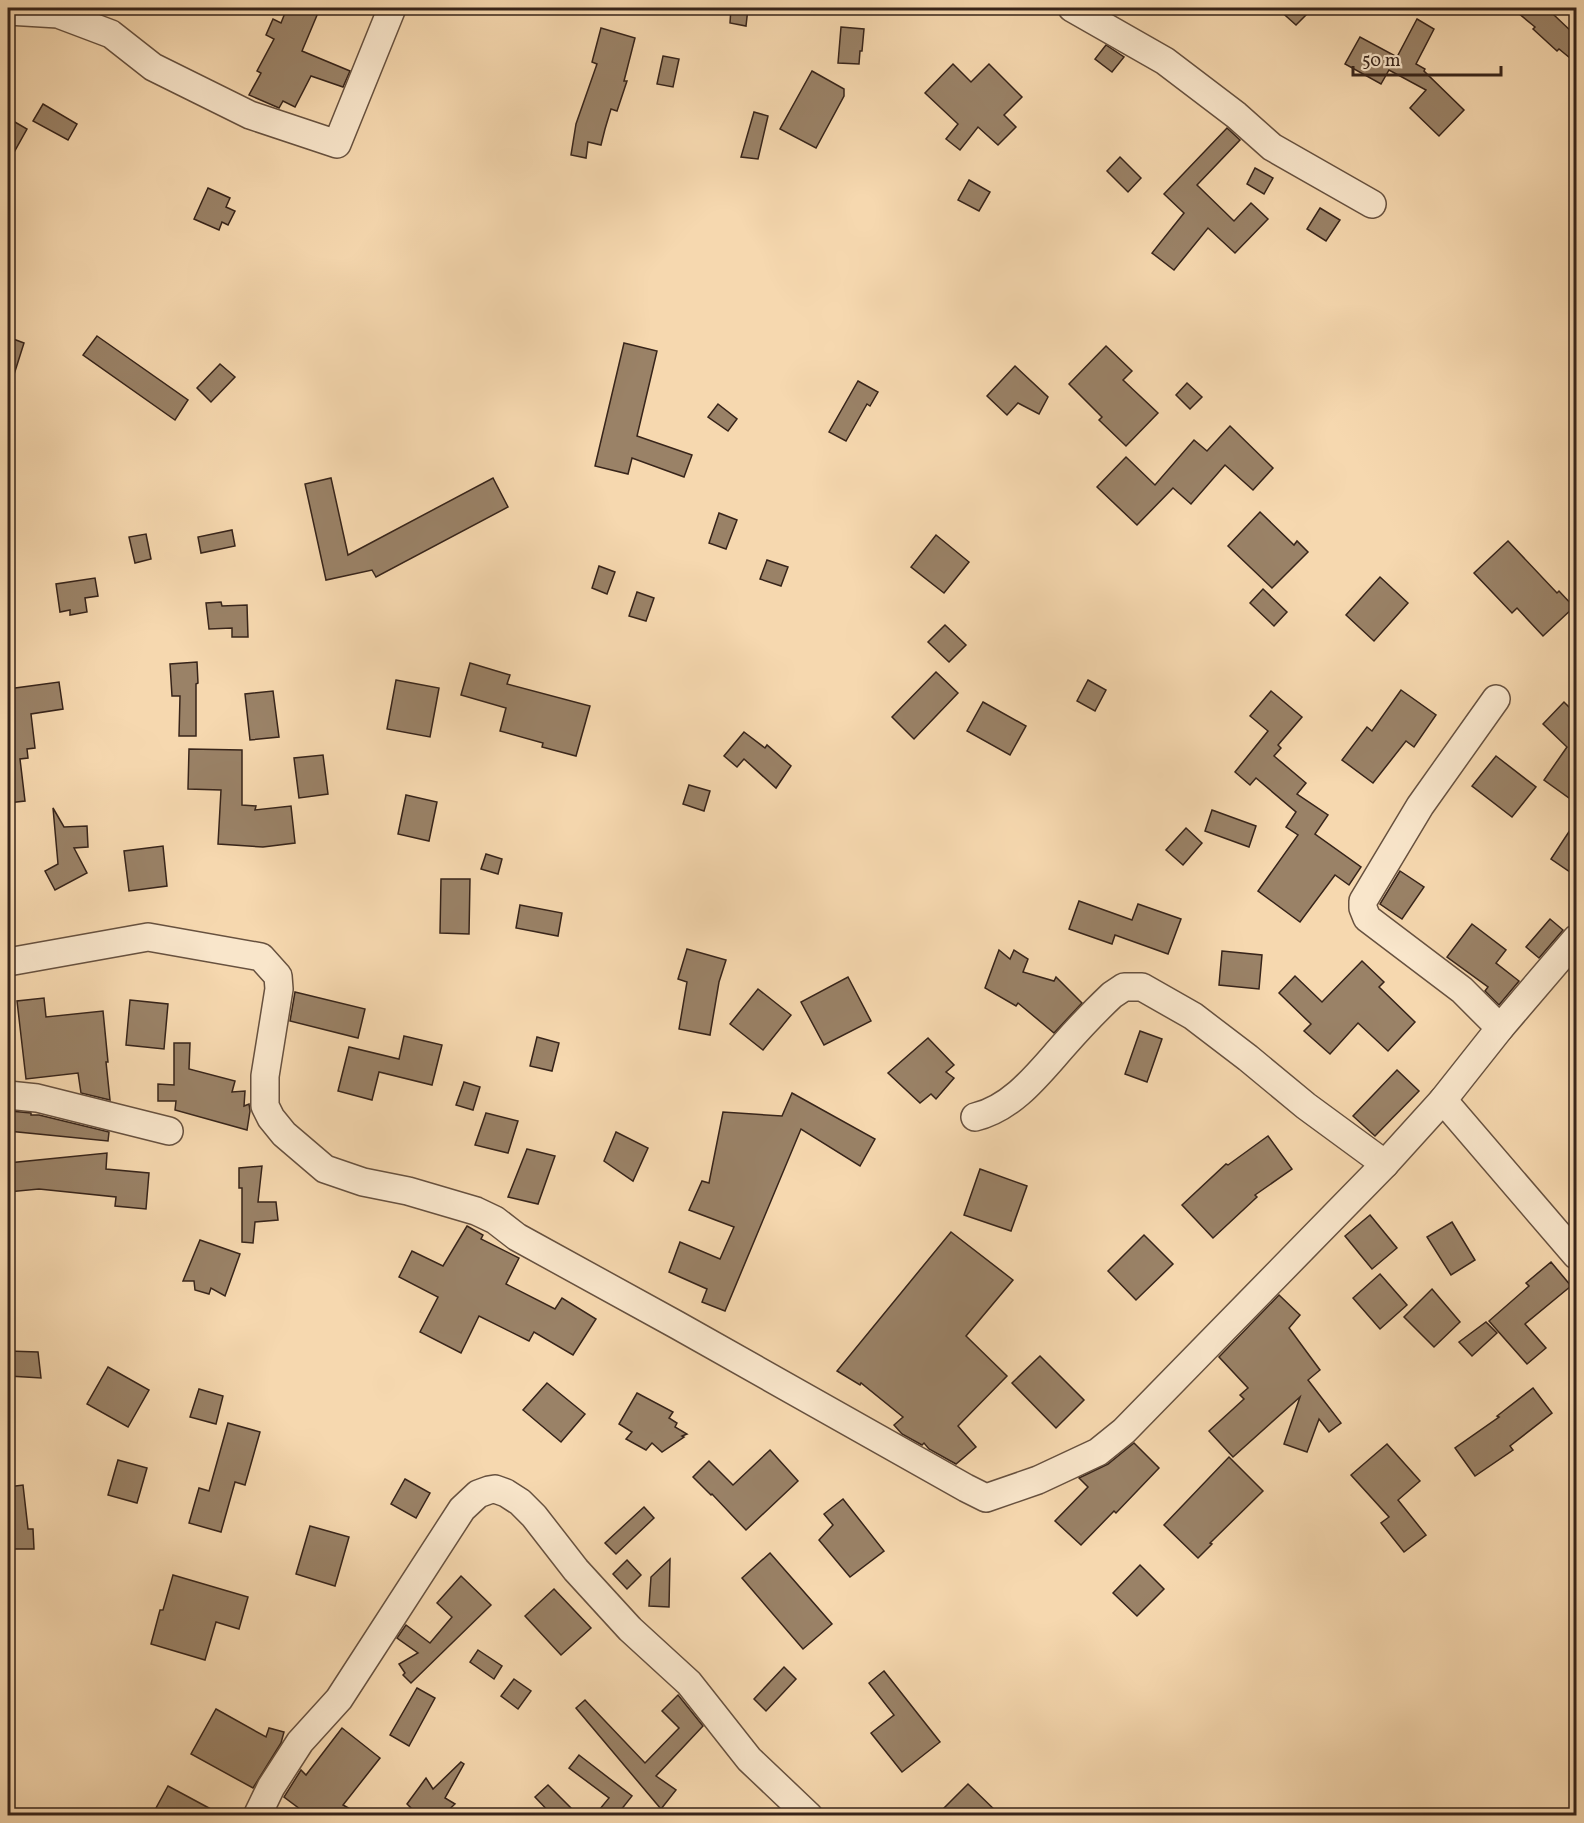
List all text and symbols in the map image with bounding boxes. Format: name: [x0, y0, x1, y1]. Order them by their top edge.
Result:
scale bar: [1353, 39, 1502, 77]
text: 50 m: [1362, 49, 1401, 74]

